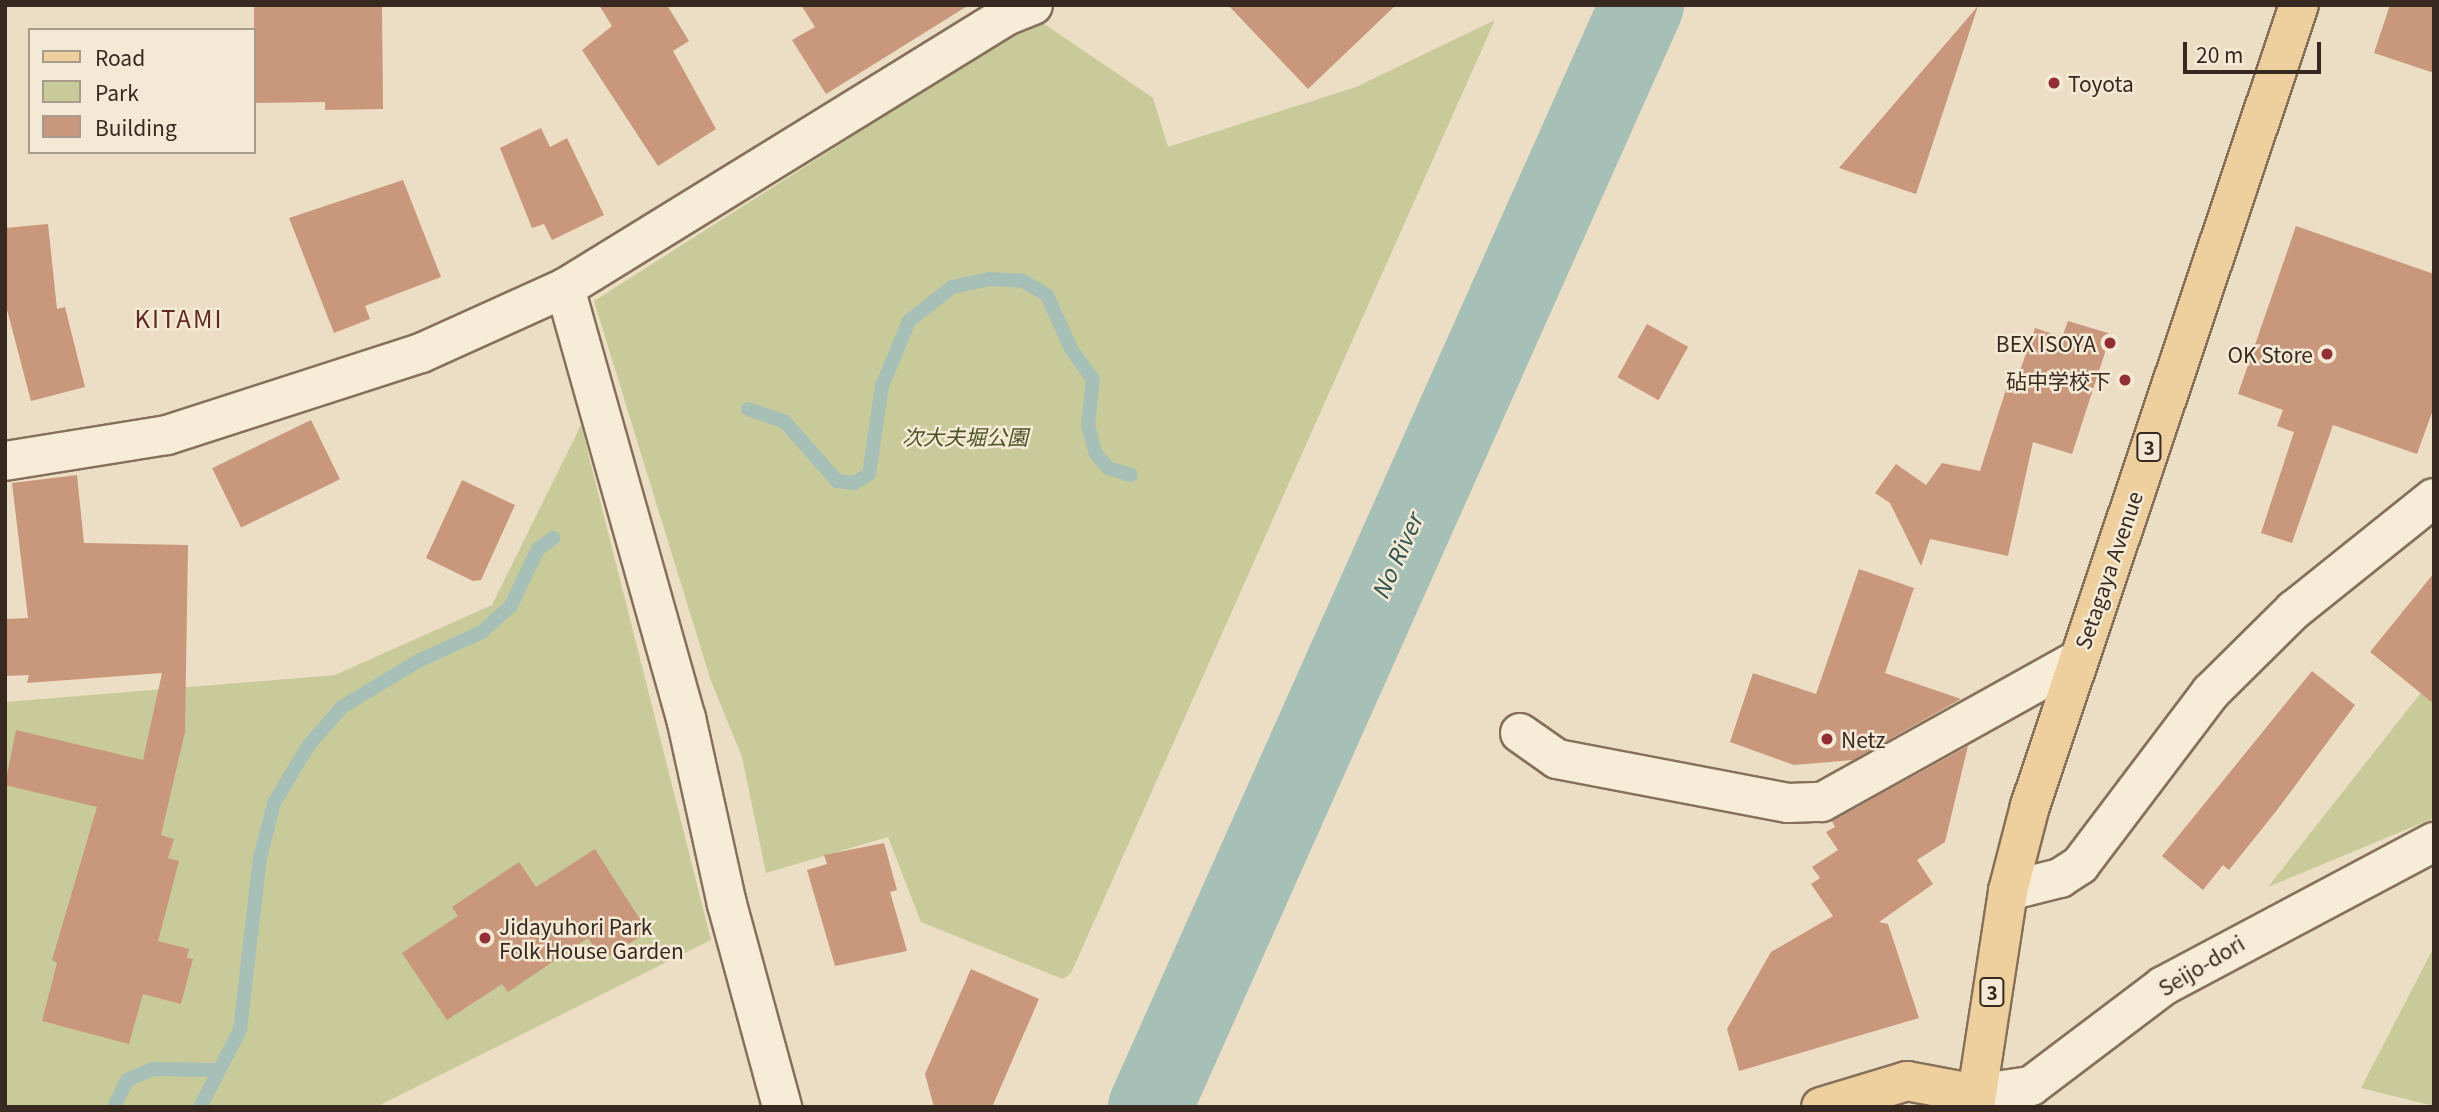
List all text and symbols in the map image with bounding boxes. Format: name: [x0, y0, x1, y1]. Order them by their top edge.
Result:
legend: [28, 28, 256, 154]
scale bar: [2187, 28, 2325, 72]
text: 20 m: [2196, 39, 2243, 69]
text: Road: [95, 42, 145, 72]
place label: Toyota: [2068, 70, 2134, 96]
marker: Toyota: [2046, 75, 2062, 91]
text: Park: [95, 77, 139, 107]
text: Building: [95, 112, 177, 142]
district label: KITAMI: [135, 304, 223, 332]
place label: BEX ISOYA: [1996, 330, 2096, 356]
marker: BEX ISOYA: [2102, 335, 2118, 351]
place label: OK Store: [2227, 341, 2313, 367]
marker: OK Store: [2319, 346, 2335, 362]
place label: 砧中学校下: [2006, 367, 2111, 393]
marker: 砧中学校下: [2117, 372, 2133, 388]
park label: 次大夫堀公園: [902, 423, 1028, 449]
road number: 3: [2135, 432, 2163, 462]
street label: Setagaya Avenue: [2069, 488, 2147, 652]
water label: No River: [1365, 509, 1427, 603]
place label: Netz: [1841, 726, 1885, 752]
marker: Netz: [1819, 731, 1835, 747]
place label: Jidayuhori Park Folk House Garden: [499, 913, 684, 963]
marker: Jidayuhori Park Folk House Garden: [477, 930, 493, 946]
street label: Seijo-dori: [2154, 930, 2248, 1000]
road number: 3: [1978, 976, 2006, 1008]

